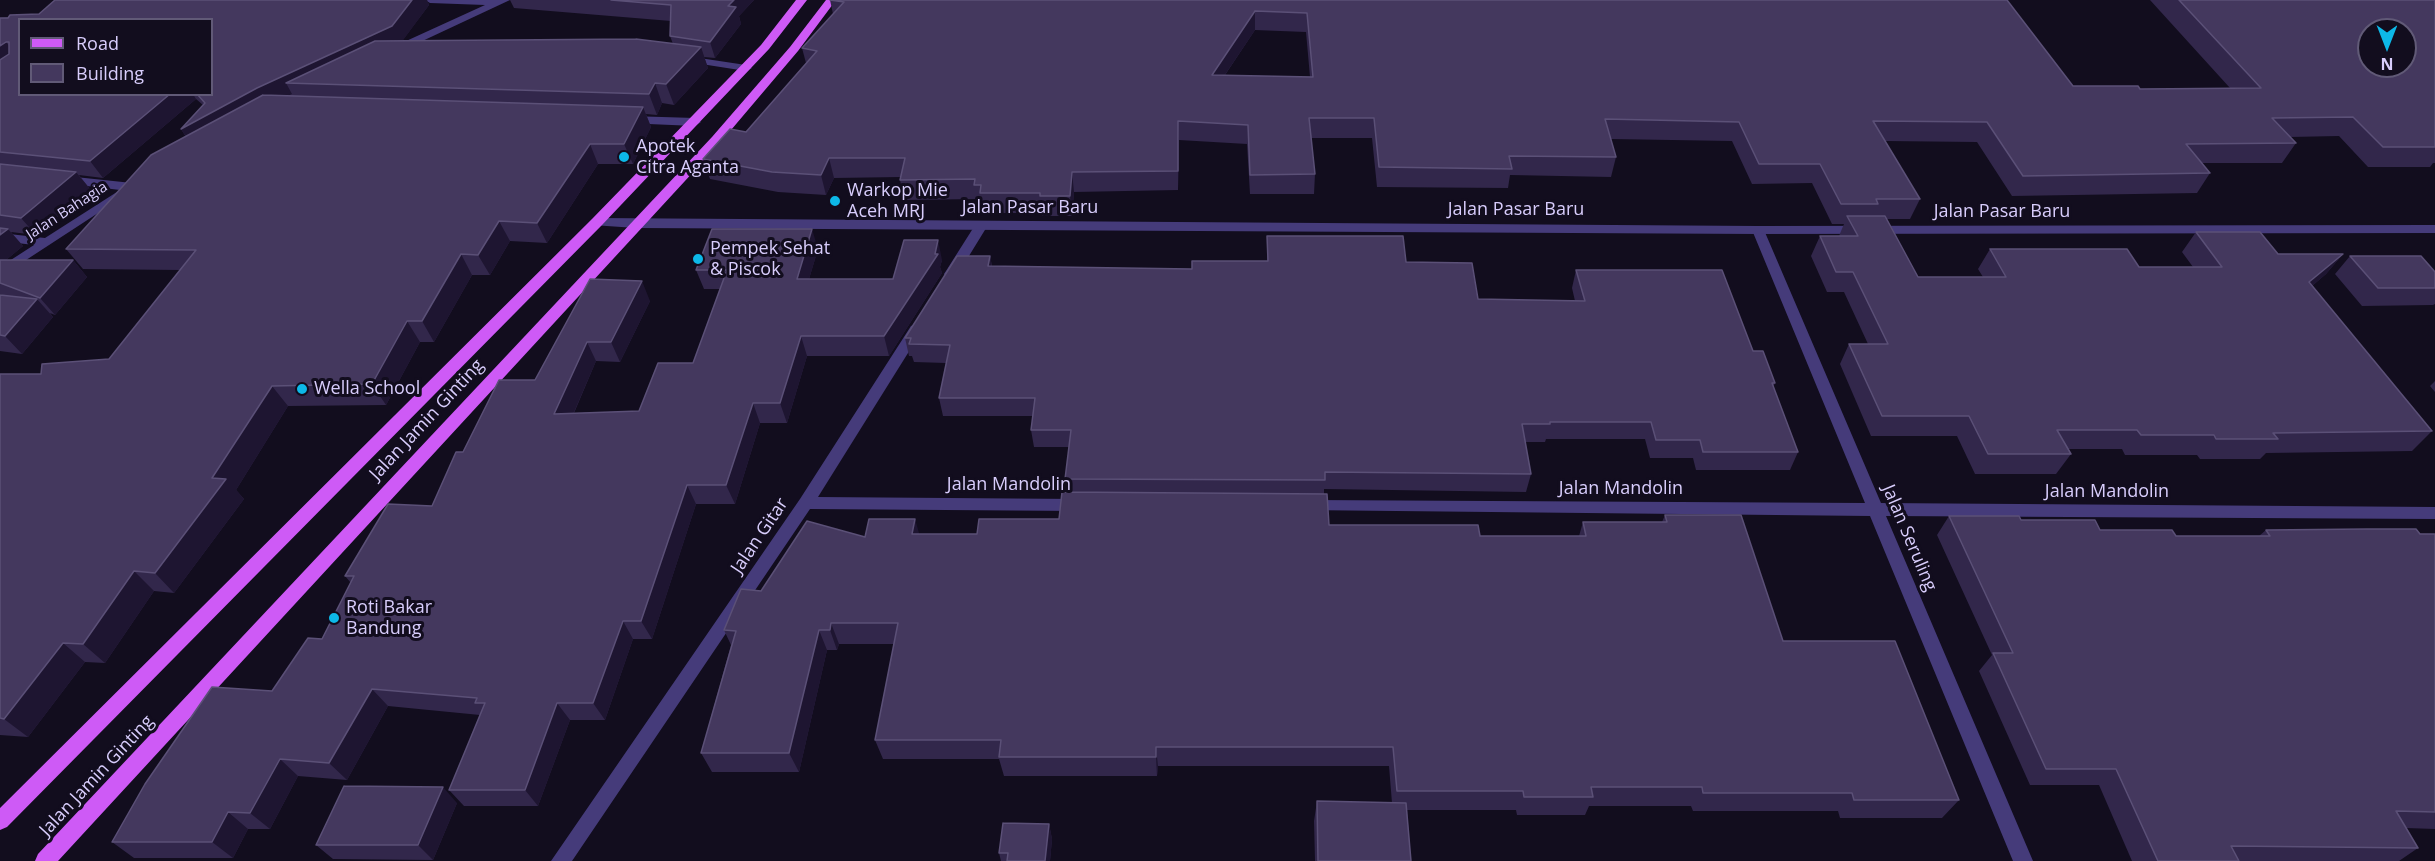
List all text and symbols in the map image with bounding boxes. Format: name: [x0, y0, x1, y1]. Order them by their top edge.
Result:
legend: [18, 18, 213, 96]
north arrow: [2357, 18, 2417, 78]
text: Road: [76, 31, 119, 55]
text: N: [2381, 53, 2394, 75]
text: Building: [76, 61, 144, 85]
place label: Apotek Citra Aganta: [636, 136, 739, 178]
marker: Apotek Citra Aganta: [617, 150, 631, 164]
street label: Jalan Bahagia: [23, 178, 111, 244]
place label: Warkop Mie Aceh MRJ: [847, 180, 948, 222]
marker: Warkop Mie Aceh MRJ: [828, 194, 842, 208]
street label: Jalan Pasar Baru: [962, 197, 1098, 219]
street label: Jalan Pasar Baru: [1448, 199, 1584, 221]
street label: Jalan Pasar Baru: [1934, 201, 2070, 223]
place label: Pempek Sehat & Piscok: [710, 238, 830, 280]
marker: Pempek Sehat & Piscok: [691, 252, 705, 266]
street label: Jalan Jamin Ginting: [365, 355, 489, 485]
place label: Wella School: [314, 378, 420, 400]
marker: Wella School: [295, 382, 309, 396]
street label: Jalan Mandolin: [947, 474, 1071, 496]
street label: Jalan Mandolin: [1559, 478, 1683, 500]
street label: Jalan Mandolin: [2045, 481, 2169, 503]
street label: Jalan Seruling: [1877, 482, 1941, 594]
street label: Jalan Gitar: [727, 494, 793, 578]
place label: Roti Bakar Bandung: [346, 597, 432, 640]
marker: Roti Bakar Bandung: [327, 611, 341, 625]
street label: Jalan Jamin Ginting: [35, 711, 159, 841]

